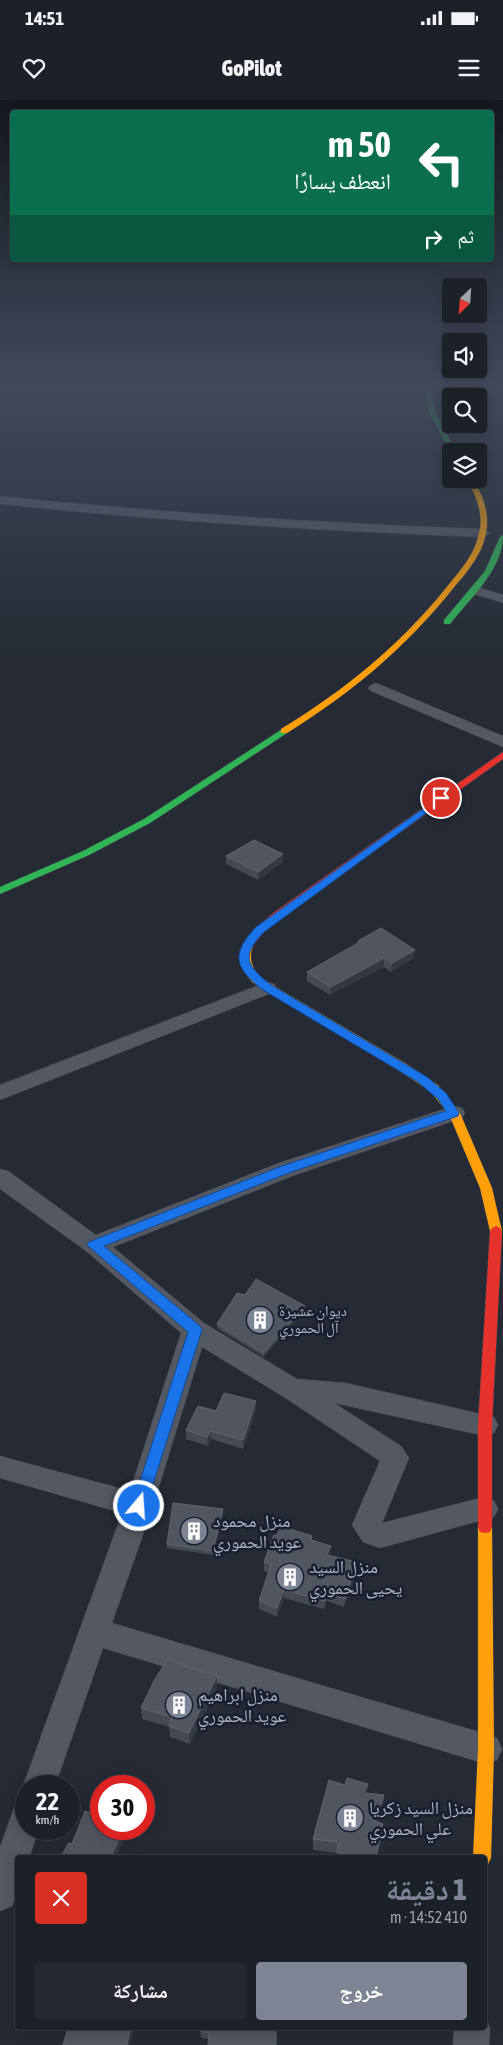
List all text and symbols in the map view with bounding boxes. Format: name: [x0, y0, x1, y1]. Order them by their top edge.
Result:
text: 14:51: [25, 7, 64, 29]
icon: heart: [20, 54, 48, 82]
icon: menu: [455, 54, 483, 82]
text: GoPilot: [221, 55, 282, 81]
text: 50 m: [328, 124, 391, 164]
icon: left: [409, 130, 474, 195]
text: انعطف يسارًا: [294, 168, 391, 194]
icon: right: [419, 225, 447, 253]
text: ثم: [457, 225, 474, 247]
north arrow: [442, 278, 488, 322]
map controls: [442, 278, 487, 488]
button: sound: [442, 333, 487, 378]
button: search: [442, 388, 487, 433]
button: layers: [442, 443, 487, 488]
pin: [420, 777, 462, 819]
icon: arrive: [427, 784, 455, 812]
place label: ديوان عشيرة آل الحموري: [279, 1302, 347, 1340]
building icon: ديوان عشيرة آل الحموري: [245, 1305, 275, 1335]
position arrow: [112, 1479, 164, 1531]
place label: منزل محمود عويد الحموري: [213, 1510, 302, 1557]
building icon: منزل محمود عويد الحموري: [179, 1516, 209, 1546]
place label: منزل السيد يحيى الحموري: [309, 1556, 403, 1603]
building icon: منزل السيد يحيى الحموري: [275, 1562, 305, 1592]
place label: منزل ابراهيم عويد الحموري: [198, 1684, 287, 1731]
building icon: منزل ابراهيم عويد الحموري: [164, 1690, 194, 1720]
speed limit sign: 30: [90, 1775, 155, 1840]
text: 22: [36, 1787, 59, 1815]
place label: منزل السيد زكريا علي الحموري: [369, 1797, 473, 1844]
building icon: منزل السيد زكريا علي الحموري: [335, 1803, 365, 1833]
text: km/h: [36, 1813, 59, 1827]
button: close: [35, 1872, 87, 1924]
text: 1 دقيقة: [386, 1872, 467, 1906]
text: 410 m · 14:52: [390, 1908, 467, 1926]
button: مشاركة: [35, 1962, 246, 2020]
button: خروج: [256, 1962, 467, 2020]

